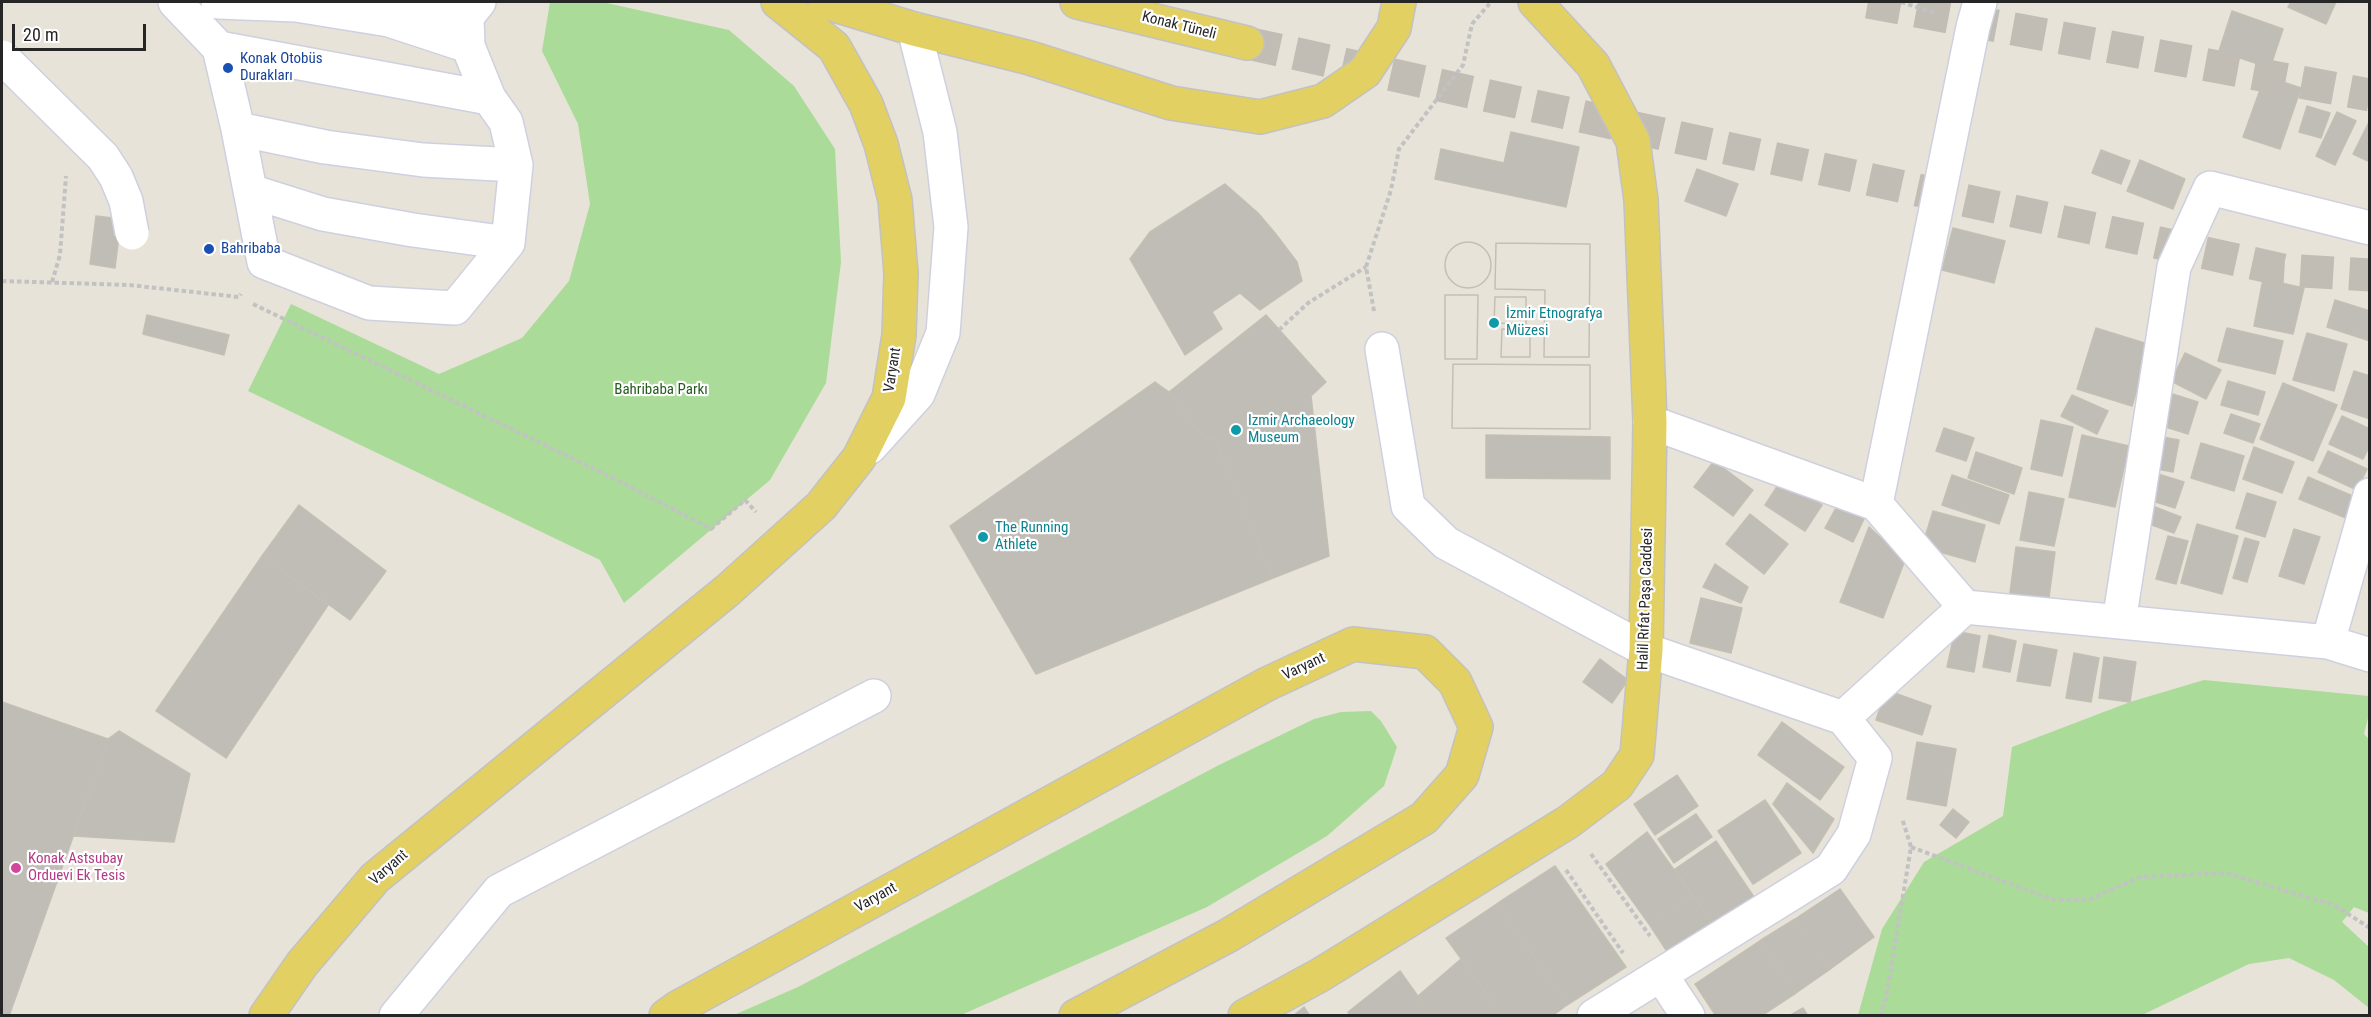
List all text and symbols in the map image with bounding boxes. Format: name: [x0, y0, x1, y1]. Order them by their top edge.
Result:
street label: Konak Tüneli: [1140, 8, 1218, 44]
scale bar: [15, 12, 148, 50]
text: 20 m: [23, 24, 58, 45]
place label: Konak Otobüs Durakları: [240, 50, 322, 85]
marker: Konak Otobüs Durakları: [221, 61, 235, 75]
place label: Bahribaba: [221, 240, 281, 258]
marker: Bahribaba: [202, 242, 216, 256]
place label: İzmir Etnografya Müzesi: [1506, 305, 1603, 340]
marker: İzmir Etnografya Müzesi: [1487, 316, 1501, 330]
street label: Varyant: [881, 346, 905, 394]
park label: Bahribaba Parkı: [614, 381, 708, 399]
place label: Izmir Archaeology Museum: [1248, 412, 1355, 447]
marker: Izmir Archaeology Museum: [1229, 423, 1243, 437]
place label: The Running Athlete: [995, 519, 1068, 554]
street label: Halil Rıfat Paşa Caddesi: [1635, 528, 1657, 670]
marker: The Running Athlete: [976, 530, 990, 544]
street label: Varyant: [1280, 649, 1328, 685]
street label: Varyant: [366, 846, 412, 890]
place label: Konak Astsubay Orduevi Ek Tesis: [28, 850, 125, 885]
marker: Konak Astsubay Orduevi Ek Tesis: [9, 861, 23, 875]
street label: Varyant: [852, 879, 900, 917]

